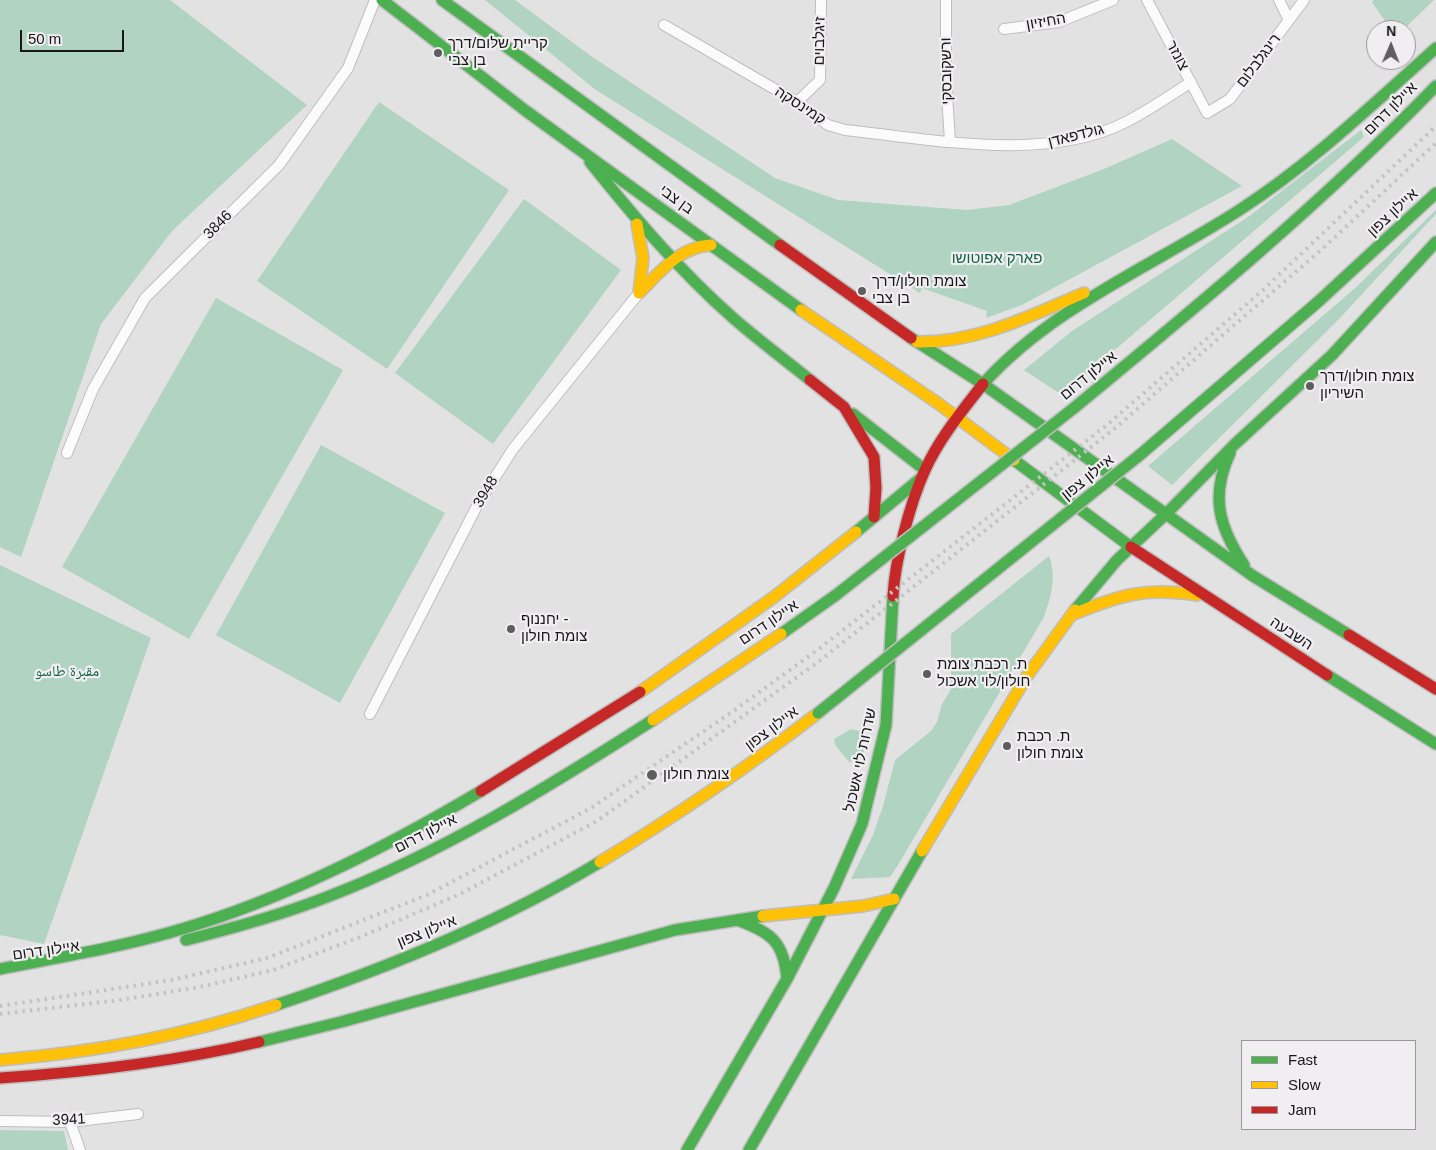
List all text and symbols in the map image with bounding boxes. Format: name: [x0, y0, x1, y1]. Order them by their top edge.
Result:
street label: החיזיון: [1025, 10, 1067, 34]
street label: זיגלבוים: [811, 16, 829, 66]
scale bar: [22, 20, 126, 52]
north arrow: [1366, 20, 1416, 70]
text: N: [1386, 23, 1396, 39]
text: 50 m: [28, 30, 61, 47]
street label: רינגלבלום: [1233, 31, 1285, 91]
place label: קריית שלום/דרך בן צבי: [448, 35, 548, 70]
street label: ורשקובסקי: [937, 37, 957, 105]
street label: צונזר: [1162, 38, 1192, 74]
marker: קריית שלום/דרך בן צבי: [432, 47, 444, 59]
street label: איילון דרום: [1361, 79, 1421, 139]
street label: קמינסקה: [771, 83, 829, 129]
street label: גולדפאדן: [1046, 120, 1106, 152]
street label: בן צבי: [655, 182, 697, 218]
street label: איילון צפון: [1364, 185, 1422, 241]
street label: 3846: [200, 207, 236, 243]
park label: פארק אפוטושו: [952, 250, 1042, 268]
place label: צומת חולון/דרך בן צבי: [872, 273, 966, 308]
marker: צומת חולון/דרך בן צבי: [856, 285, 868, 297]
street label: איילון דרום: [1057, 348, 1121, 404]
place label: צומת חולון/דרך השיריון: [1320, 368, 1414, 403]
marker: צומת חולון/דרך השיריון: [1304, 380, 1316, 392]
street label: איילון צפון: [1058, 451, 1118, 505]
street label: 3948: [470, 473, 502, 511]
street label: איילון דרום: [736, 597, 802, 649]
place label: יחננוף - צומת חולון: [521, 611, 587, 646]
street label: השבעה: [1266, 614, 1316, 654]
marker: יחננוף - צומת חולון: [505, 623, 517, 635]
place label: ת. רכבת צומת חולון/לוי אשכול: [937, 656, 1030, 691]
park label: مقبرة طاسو: [35, 663, 99, 681]
marker: ת. רכבת צומת חולון/לוי אשכול: [921, 668, 933, 680]
street label: איילון צפון: [742, 703, 802, 755]
street label: שדרות לוי אשכול: [841, 707, 881, 813]
place label: ת. רכבת צומת חולון: [1017, 728, 1083, 763]
marker: ת. רכבת צומת חולון: [1001, 740, 1013, 752]
place label: צומת חולון: [663, 766, 729, 784]
marker: צומת חולון: [645, 768, 659, 782]
street label: איילון דרום: [392, 811, 460, 857]
street label: איילון צפון: [395, 912, 459, 952]
street label: איילון דרום: [11, 937, 81, 965]
legend: [1241, 1040, 1416, 1130]
text: Fast: [1288, 1051, 1317, 1068]
text: Slow: [1288, 1076, 1321, 1093]
text: Jam: [1288, 1101, 1316, 1118]
street label: 3941: [52, 1110, 86, 1130]

